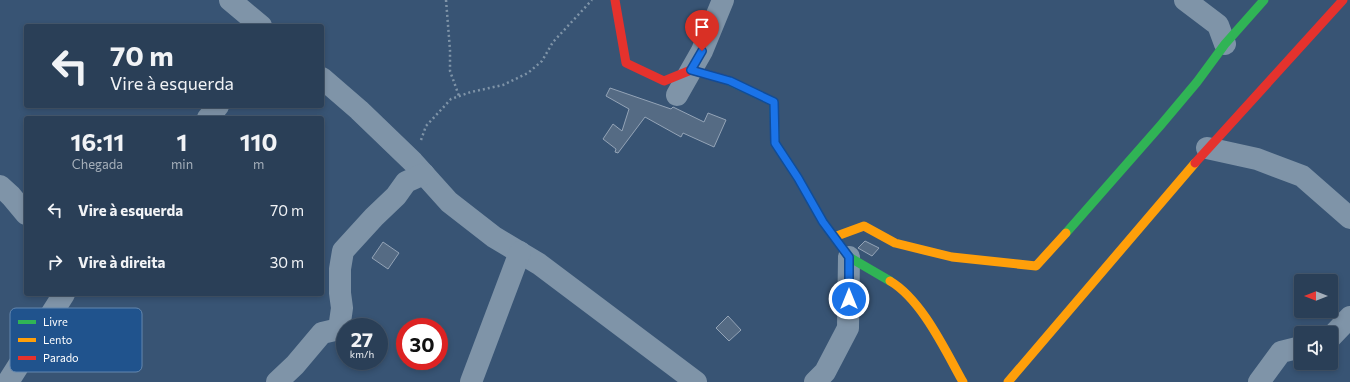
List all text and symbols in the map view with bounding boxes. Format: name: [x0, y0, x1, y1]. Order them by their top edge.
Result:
pin: [685, 10, 719, 51]
icon: arrive: [691, 16, 713, 38]
text: 70 m: [110, 38, 174, 72]
icon: left: [44, 40, 96, 92]
text: Vire à esquerda: [110, 72, 234, 94]
text: 16:11: [71, 127, 124, 156]
text: 1: [177, 127, 187, 156]
text: 110: [240, 127, 277, 156]
text: Chegada: [72, 156, 123, 172]
text: min: [171, 156, 193, 172]
text: m: [253, 156, 264, 172]
icon: left: [44, 199, 66, 221]
text: Vire à esquerda: [78, 201, 183, 219]
text: 70 m: [270, 201, 304, 219]
icon: right: [44, 251, 66, 273]
text: Vire à direita: [78, 253, 166, 271]
text: 30 m: [270, 253, 304, 271]
north arrow: [1294, 274, 1338, 318]
map controls: [1294, 274, 1338, 370]
position arrow: [828, 278, 870, 320]
legend: [10, 308, 142, 372]
text: Livre: [43, 315, 68, 328]
speed limit sign: 30: [396, 318, 448, 370]
button: sound: [1294, 326, 1338, 370]
text: 27: [351, 327, 373, 351]
text: Lento: [43, 333, 73, 346]
text: km/h: [350, 348, 374, 360]
text: Parado: [43, 351, 79, 364]

